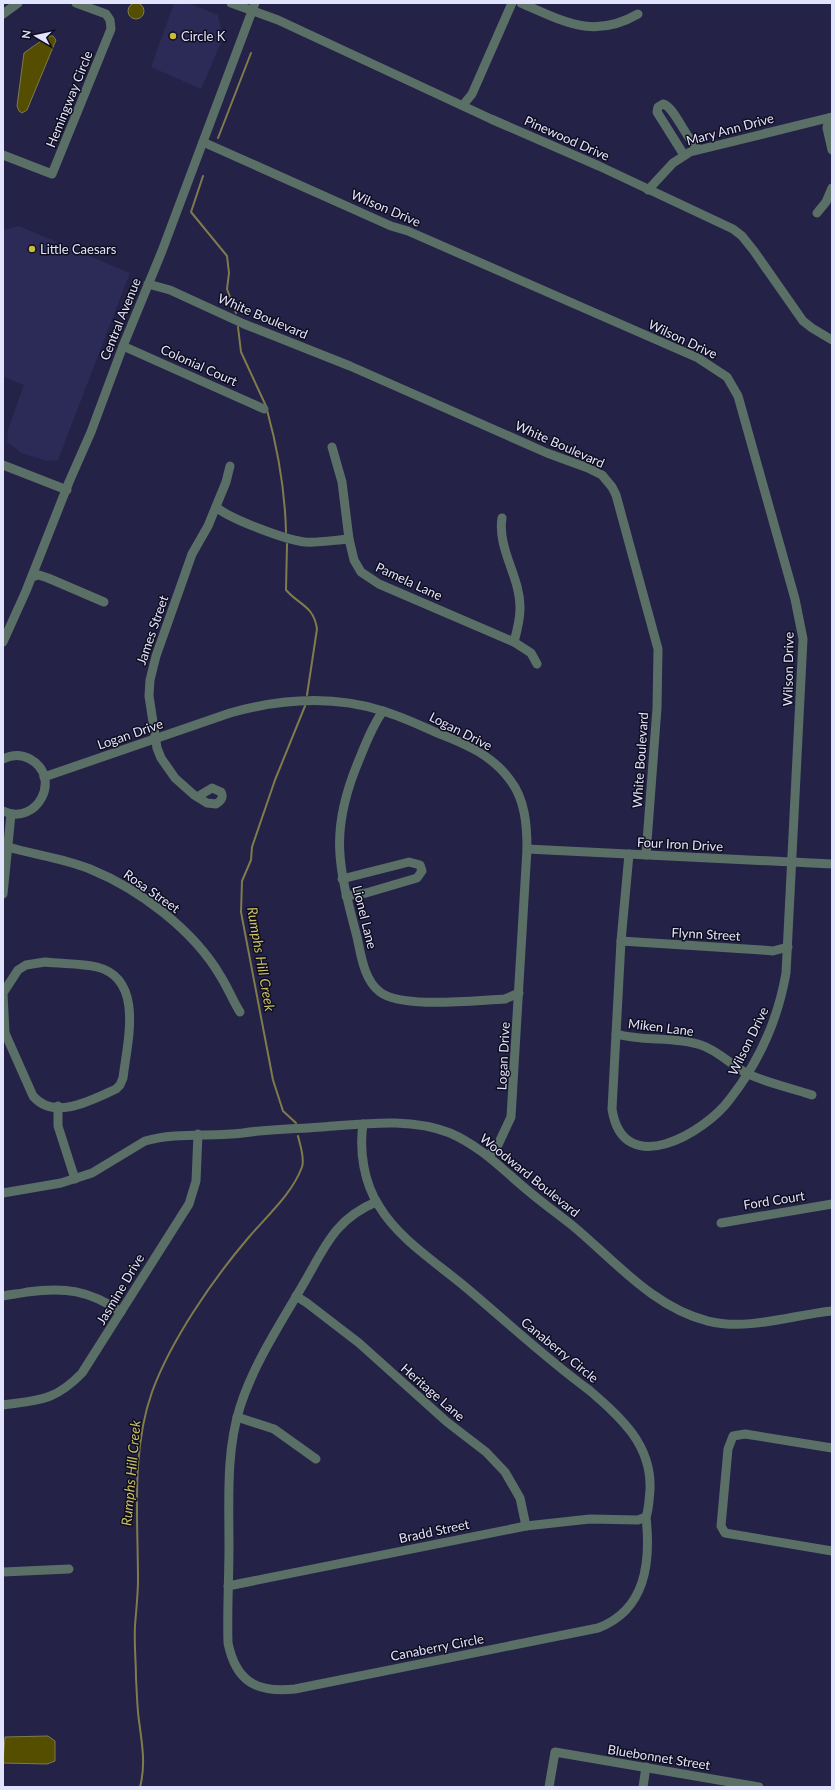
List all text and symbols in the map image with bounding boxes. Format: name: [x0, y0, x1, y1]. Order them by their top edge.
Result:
north arrow: [16, 16, 56, 56]
place label: Circle K: [181, 28, 226, 44]
text: N: [19, 29, 33, 40]
marker: Circle K: [168, 31, 178, 41]
street label: Hemingway Circle: [42, 48, 96, 150]
street label: Mary Ann Drive: [684, 110, 776, 148]
street label: Pinewood Drive: [522, 112, 612, 164]
street label: Wilson Drive: [349, 186, 423, 230]
place label: Little Caesars: [40, 241, 117, 257]
marker: Little Caesars: [27, 244, 37, 254]
street label: Central Avenue: [96, 275, 144, 362]
street label: White Boulevard: [216, 290, 310, 342]
street label: Wilson Drive: [646, 316, 720, 362]
street label: Colonial Court: [158, 341, 240, 389]
street label: White Boulevard: [513, 417, 607, 471]
street label: Pamela Lane: [373, 559, 445, 603]
street label: James Street: [133, 593, 171, 667]
street label: Wilson Drive: [779, 632, 797, 706]
street label: Logan Drive: [427, 708, 495, 754]
street label: White Boulevard: [629, 712, 651, 808]
street label: Logan Drive: [95, 715, 165, 753]
street label: Four Iron Drive: [637, 834, 724, 854]
street label: Rosa Street: [121, 866, 183, 916]
street label: Lionel Lane: [349, 884, 381, 951]
water label: Rumphs Hill Creek: [244, 905, 279, 1013]
street label: Flynn Street: [671, 924, 741, 944]
street label: Wilson Drive: [725, 1004, 772, 1078]
street label: Miken Lane: [627, 1015, 695, 1039]
street label: Logan Drive: [493, 1021, 513, 1091]
street label: Woodward Boulevard: [477, 1130, 583, 1220]
street label: Ford Court: [742, 1187, 806, 1213]
street label: Jasmine Drive: [93, 1251, 147, 1327]
street label: Canaberry Circle: [518, 1314, 602, 1386]
street label: Heritage Lane: [398, 1360, 468, 1424]
water label: Rumphs Hill Creek: [117, 1419, 144, 1526]
street label: Bradd Street: [397, 1516, 471, 1546]
street label: Canaberry Circle: [389, 1630, 485, 1664]
street label: Bluebonnet Street: [607, 1741, 712, 1773]

